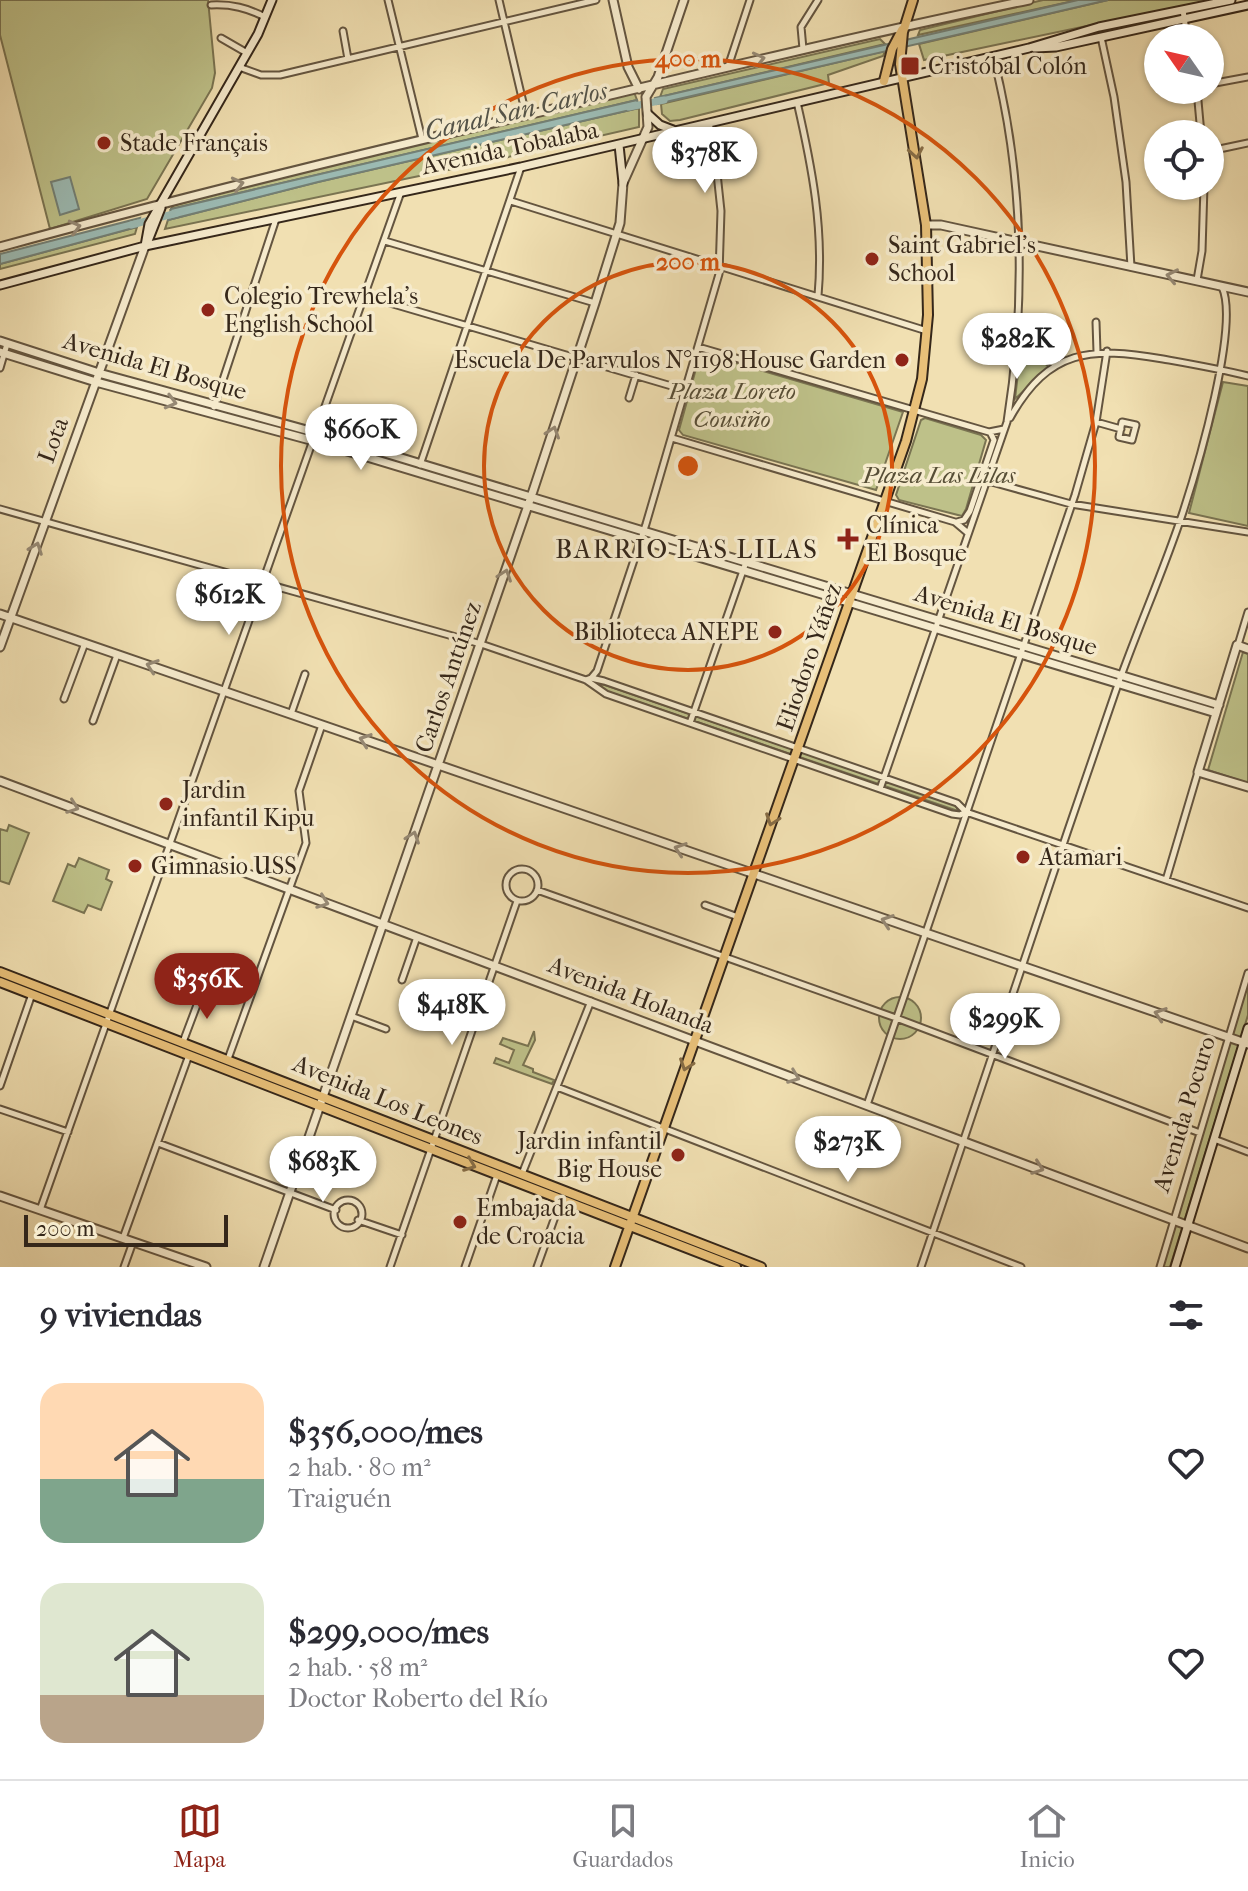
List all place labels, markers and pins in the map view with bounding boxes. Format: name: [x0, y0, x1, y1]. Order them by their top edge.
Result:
place label: Cristóbal Colón: [928, 52, 1087, 80]
marker: Cristóbal Colón: [899, 55, 921, 77]
pin: $378K: [649, 127, 761, 195]
place label: Stade Français: [120, 129, 268, 158]
marker: Stade Français: [95, 134, 113, 152]
place label: Saint Gabriel's School: [888, 231, 1036, 287]
marker: Saint Gabriel's School: [863, 250, 881, 268]
place label: Colegio Trewhela's English School: [224, 282, 418, 338]
marker: Colegio Trewhela's English School: [199, 301, 217, 319]
pin: $282K: [961, 313, 1073, 381]
place label: Escuela De Parvulos N°1198 House Garden: [454, 346, 886, 374]
marker: Escuela De Parvulos N°1198 House Garden: [893, 351, 911, 369]
pin: $660K: [305, 404, 417, 472]
centre of rings: [674, 452, 702, 480]
place label: Clínica El Bosque: [866, 511, 967, 567]
marker: Clínica El Bosque: [837, 528, 859, 550]
pin: $612K: [173, 569, 285, 637]
place label: Biblioteca ANEPE: [574, 618, 759, 646]
marker: Biblioteca ANEPE: [766, 623, 784, 641]
place label: Jardin infantil Kipu: [180, 776, 315, 832]
marker: Jardin infantil Kipu: [157, 795, 175, 813]
place label: Atamari: [1038, 843, 1122, 871]
marker: Atamari: [1014, 848, 1032, 866]
place label: Gimnasio USS: [151, 852, 297, 880]
marker: Gimnasio USS: [126, 857, 144, 875]
pin: $356K: [151, 953, 263, 1021]
pin: $418K: [396, 979, 508, 1047]
pin: $299K: [949, 993, 1061, 1061]
pin: $273K: [792, 1116, 904, 1184]
place label: Jardin infantil Big House: [515, 1127, 662, 1183]
pin: $683K: [267, 1136, 379, 1204]
marker: Jardin infantil Big House: [669, 1146, 687, 1164]
place label: Embajada de Croacia: [476, 1194, 585, 1250]
marker: Embajada de Croacia: [451, 1213, 469, 1231]

